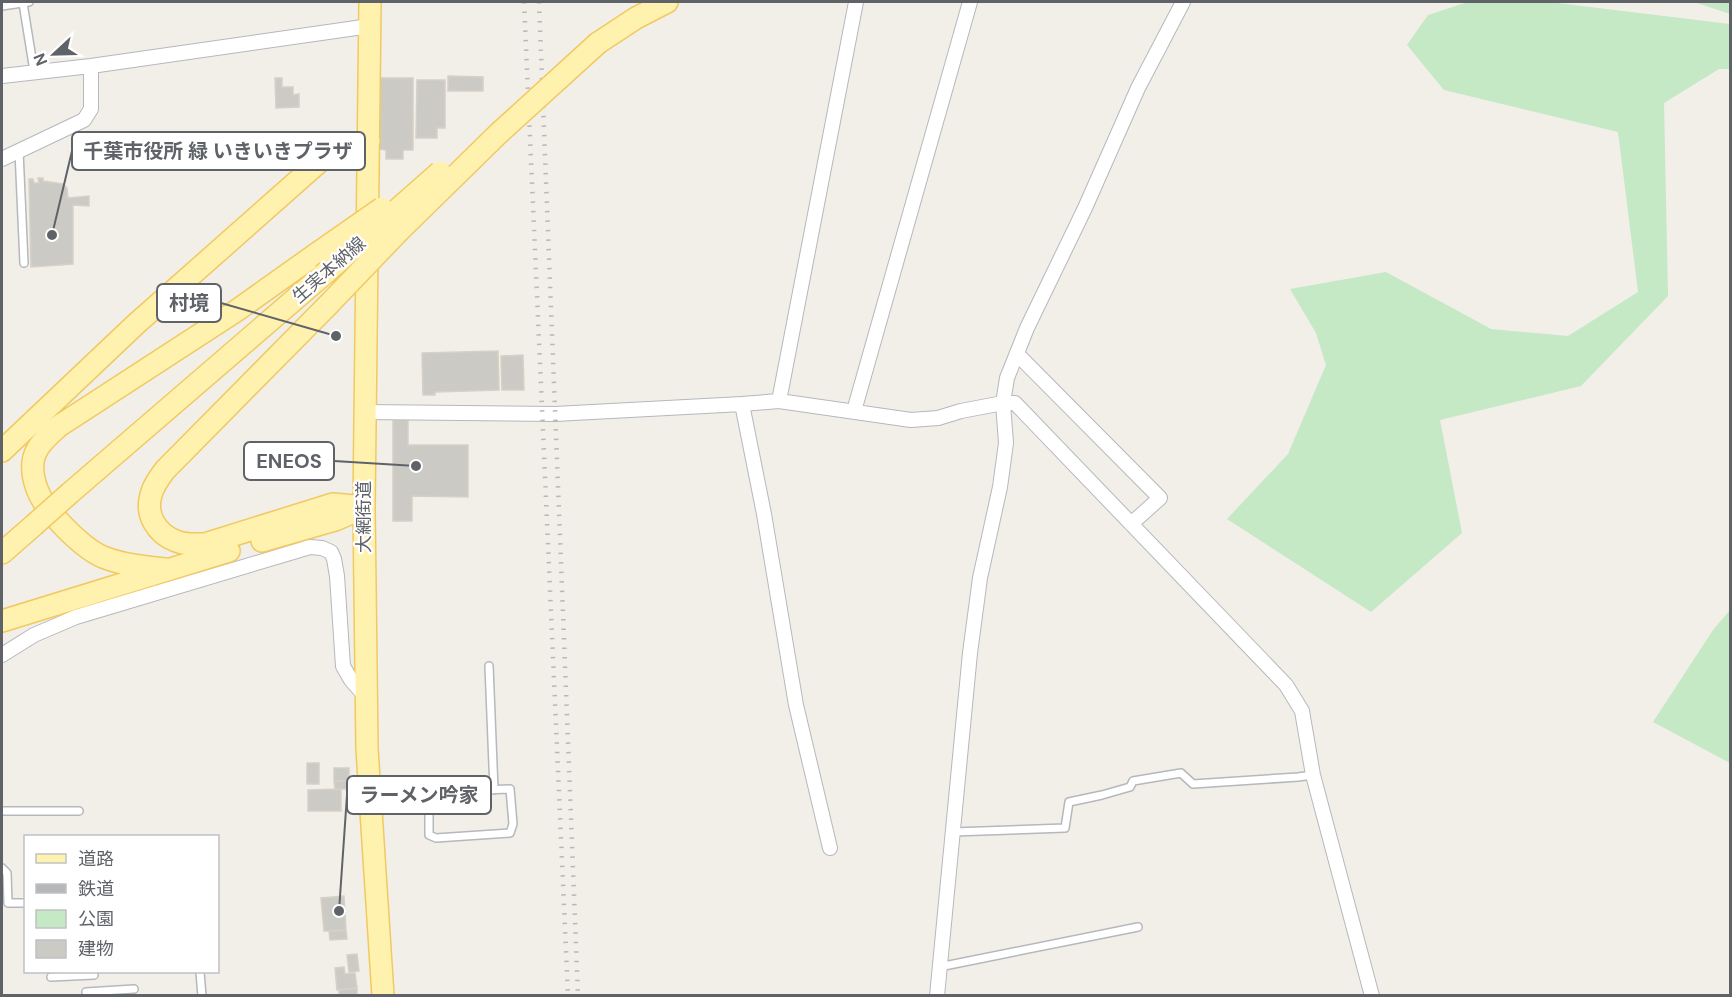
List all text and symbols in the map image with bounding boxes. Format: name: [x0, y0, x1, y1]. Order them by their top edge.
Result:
north arrow: [24, 24, 84, 84]
text: N: [29, 50, 52, 69]
callout: 千葉市役所 緑 いきいきプラザ: [72, 132, 365, 170]
text: 千葉市役所 緑 いきいきプラザ: [83, 138, 353, 164]
street label: 生実本納線: [287, 231, 371, 309]
callout: 村境: [157, 284, 221, 322]
text: 村境: [169, 290, 209, 316]
callout: ENEOS: [244, 442, 334, 480]
text: ENEOS: [256, 448, 322, 474]
street label: 大網街道: [352, 481, 376, 553]
callout: ラーメン吟家: [347, 776, 491, 814]
text: ラーメン吟家: [359, 782, 479, 808]
legend: [24, 835, 219, 973]
text: 道路: [78, 847, 114, 871]
text: 鉄道: [78, 877, 114, 901]
text: 公園: [78, 907, 114, 931]
text: 建物: [78, 937, 114, 961]

